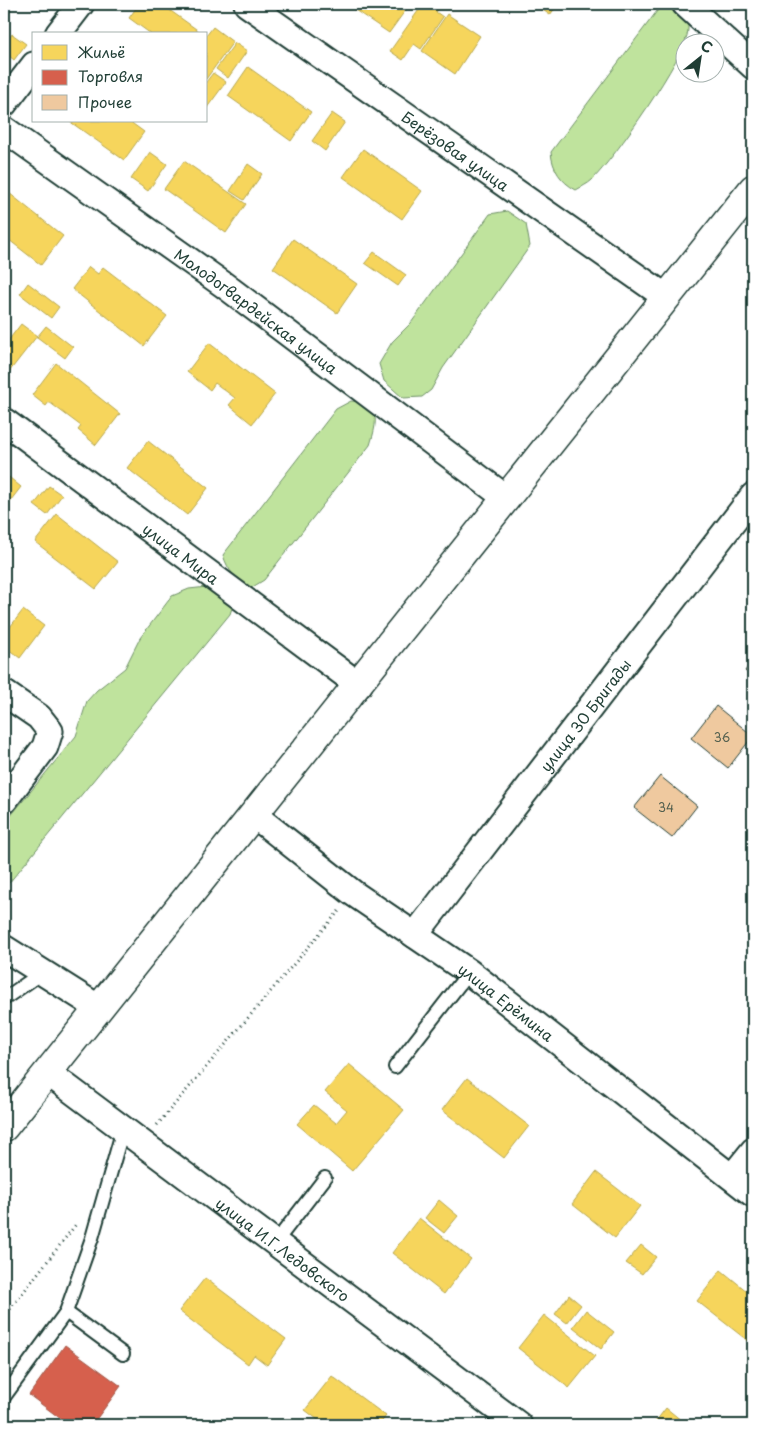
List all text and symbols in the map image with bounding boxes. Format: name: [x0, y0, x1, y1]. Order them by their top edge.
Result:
legend: [32, 32, 208, 122]
north arrow: [674, 32, 724, 82]
text: С: [697, 35, 717, 58]
text: Жильё: [77, 40, 125, 63]
text: Торговля: [78, 64, 143, 87]
text: Прочее: [78, 90, 132, 113]
street label: Берёзовая улица: [398, 105, 515, 196]
street label: Молодогвардейская улица: [170, 242, 343, 379]
street label: улица Мира: [138, 517, 225, 589]
street label: улица 30 Бригады: [534, 653, 636, 776]
house number: 36: [714, 728, 730, 746]
house number: 34: [658, 798, 674, 816]
street label: улица Ерёмина: [454, 957, 560, 1046]
street label: улица И.Г.Ледовского: [211, 1191, 355, 1306]

